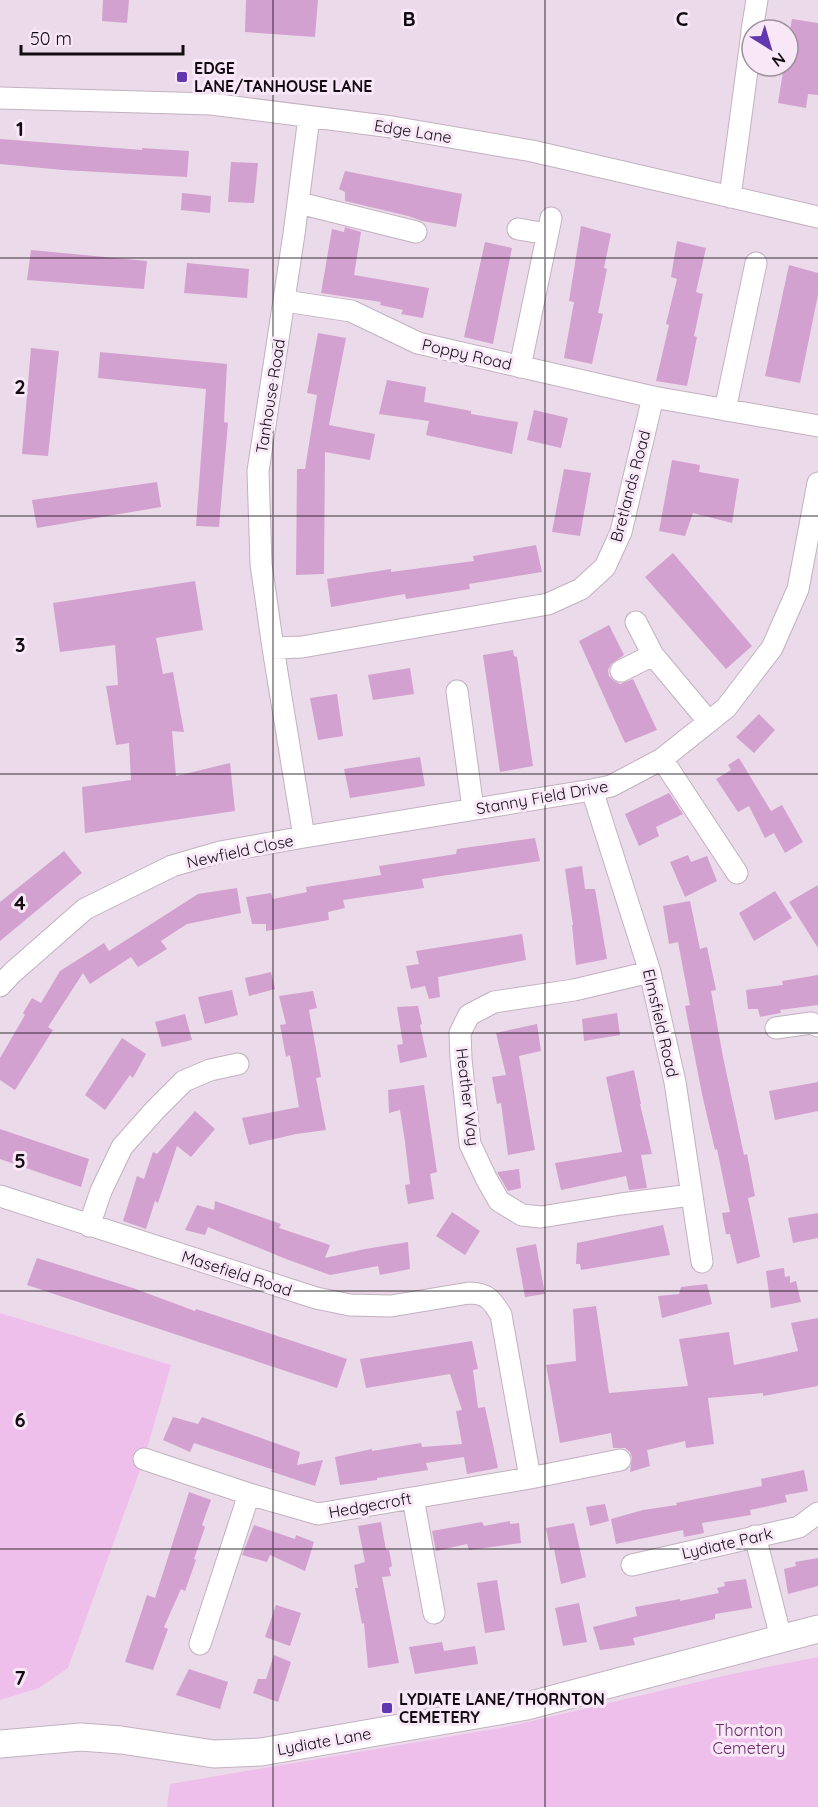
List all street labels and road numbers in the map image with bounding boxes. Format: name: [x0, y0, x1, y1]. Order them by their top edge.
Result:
street label: Edge Lane: [373, 115, 453, 147]
street label: Poppy Road: [420, 334, 514, 374]
street label: Tanhouse Road: [251, 337, 289, 455]
street label: Bretlands Road: [606, 428, 654, 544]
street label: Stanny Field Drive: [474, 776, 610, 818]
street label: Newfield Close: [185, 830, 295, 872]
street label: Elmsfield Road: [639, 967, 683, 1079]
street label: Heather Way: [452, 1047, 484, 1147]
street label: Masefield Road: [179, 1246, 295, 1300]
street label: Hedgecroft: [327, 1488, 413, 1522]
street label: Lydiate Park: [680, 1523, 774, 1563]
street label: Lydiate Lane: [275, 1723, 373, 1759]

